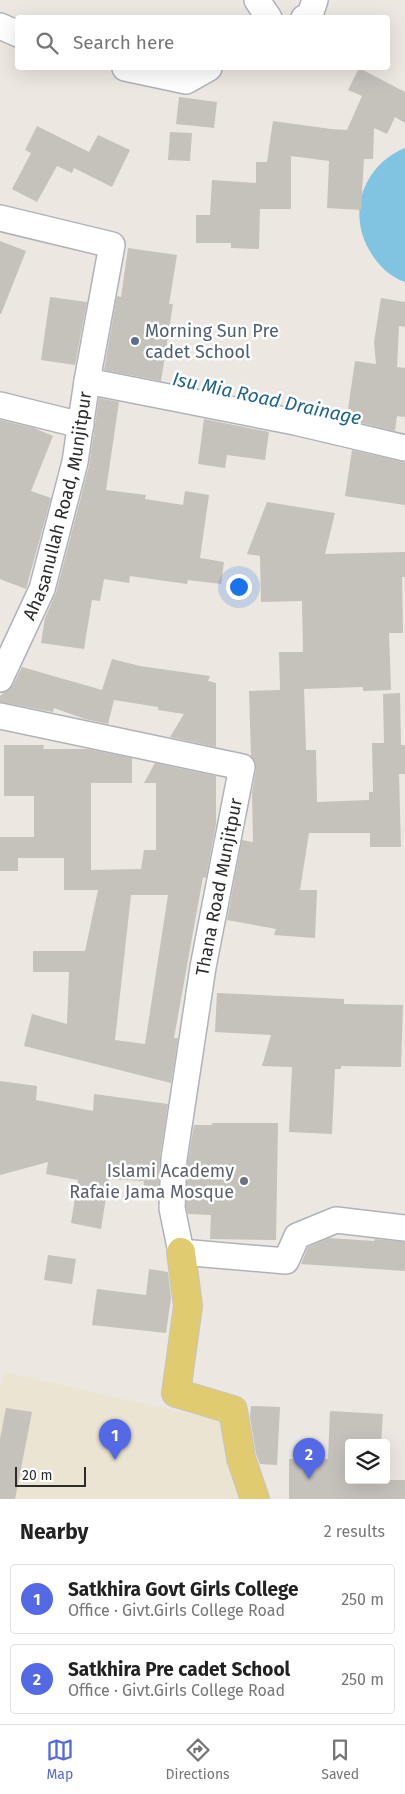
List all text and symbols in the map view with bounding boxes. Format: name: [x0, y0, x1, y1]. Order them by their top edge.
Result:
search box: [15, 15, 390, 70]
icon: search: [33, 29, 61, 57]
text: Search here: [73, 31, 174, 54]
place label: Morning Sun Pre cadet School: [145, 320, 279, 363]
marker: Morning Sun Pre cadet School: [129, 335, 141, 347]
water label: Isu Mia Road Drainage: [170, 367, 364, 430]
street label: Ahasanullah Road, Munjitpur: [18, 390, 96, 624]
your location: [226, 574, 252, 600]
street label: Thana Road Munjitpur: [191, 796, 247, 978]
place label: Islami Academy Rafaie Jama Mosque: [69, 1160, 234, 1203]
marker: Islami Academy Rafaie Jama Mosque: [238, 1175, 250, 1187]
pin: 1: [99, 1419, 131, 1460]
pin: 2: [293, 1438, 325, 1479]
map controls: [345, 1439, 390, 1484]
button: layers: [345, 1439, 390, 1484]
scale bar: [15, 1464, 86, 1487]
text: 20 m: [22, 1467, 52, 1484]
text: Nearby: [20, 1519, 88, 1545]
text: 2 results: [324, 1522, 385, 1541]
text: Satkhira Govt Girls College: [68, 1578, 299, 1601]
text: 1: [33, 1590, 41, 1609]
text: 250 m: [341, 1590, 384, 1609]
text: Office · Givt.Girls College Road: [68, 1601, 285, 1620]
text: Satkhira Pre cadet School: [68, 1658, 290, 1681]
text: 2: [33, 1670, 41, 1689]
text: 250 m: [341, 1670, 384, 1689]
text: Office · Givt.Girls College Road: [68, 1681, 285, 1700]
tab: Map: [46, 1736, 74, 1783]
tab: Directions: [165, 1736, 230, 1783]
tab: Saved: [321, 1736, 359, 1783]

